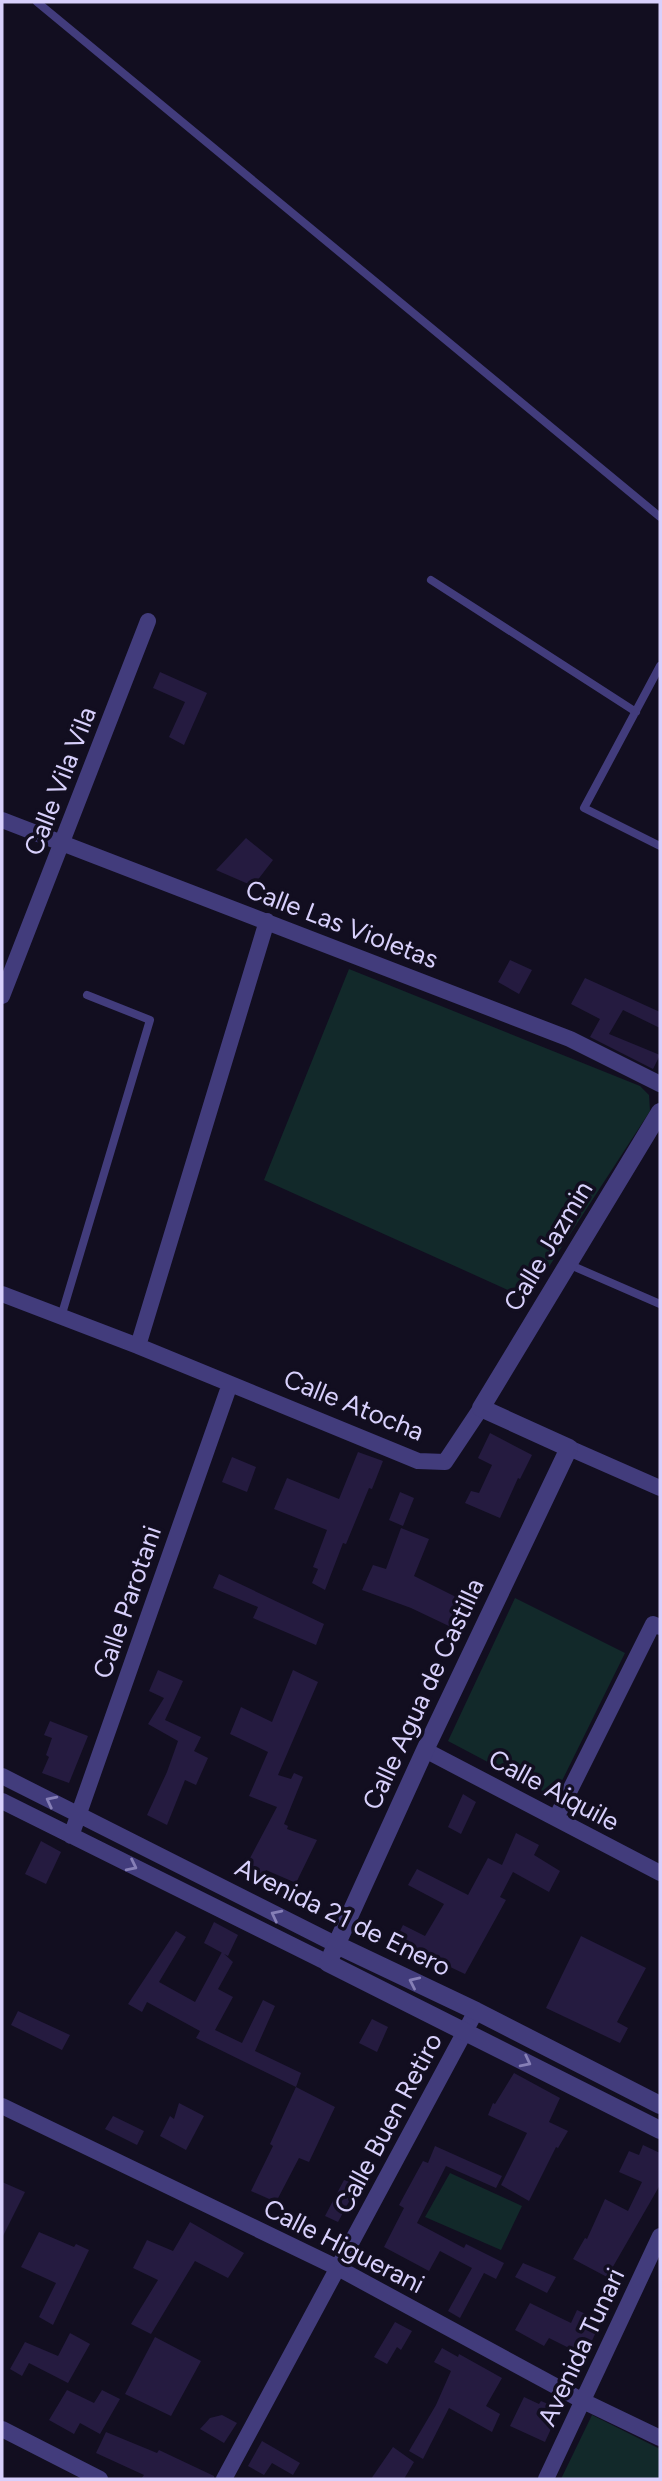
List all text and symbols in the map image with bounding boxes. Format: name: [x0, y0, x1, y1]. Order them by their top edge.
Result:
street label: Calle Vila Vila: [17, 702, 103, 860]
street label: Calle Las Violetas: [241, 873, 443, 975]
street label: Calle Jazmin: [497, 1175, 599, 1317]
street label: Calle Atocha: [279, 1362, 429, 1448]
street label: Calle Parotani: [86, 1521, 168, 1683]
street label: Calle Agua de Castilla: [355, 1573, 491, 1815]
street label: Calle Aiquile: [483, 1742, 625, 1838]
one-way arrow: [46, 1796, 58, 1810]
street label: Avenida 21 de Enero: [230, 1851, 456, 1983]
one-way arrow: [125, 1858, 137, 1872]
one-way arrow: [271, 1909, 283, 1923]
one-way arrow: [409, 1976, 421, 1990]
street label: Calle Buen Retiro: [327, 2027, 449, 2219]
one-way arrow: [519, 2054, 531, 2067]
street label: Calle Higuerani: [258, 2192, 430, 2300]
street label: Avenida Tunari: [530, 2263, 632, 2431]

